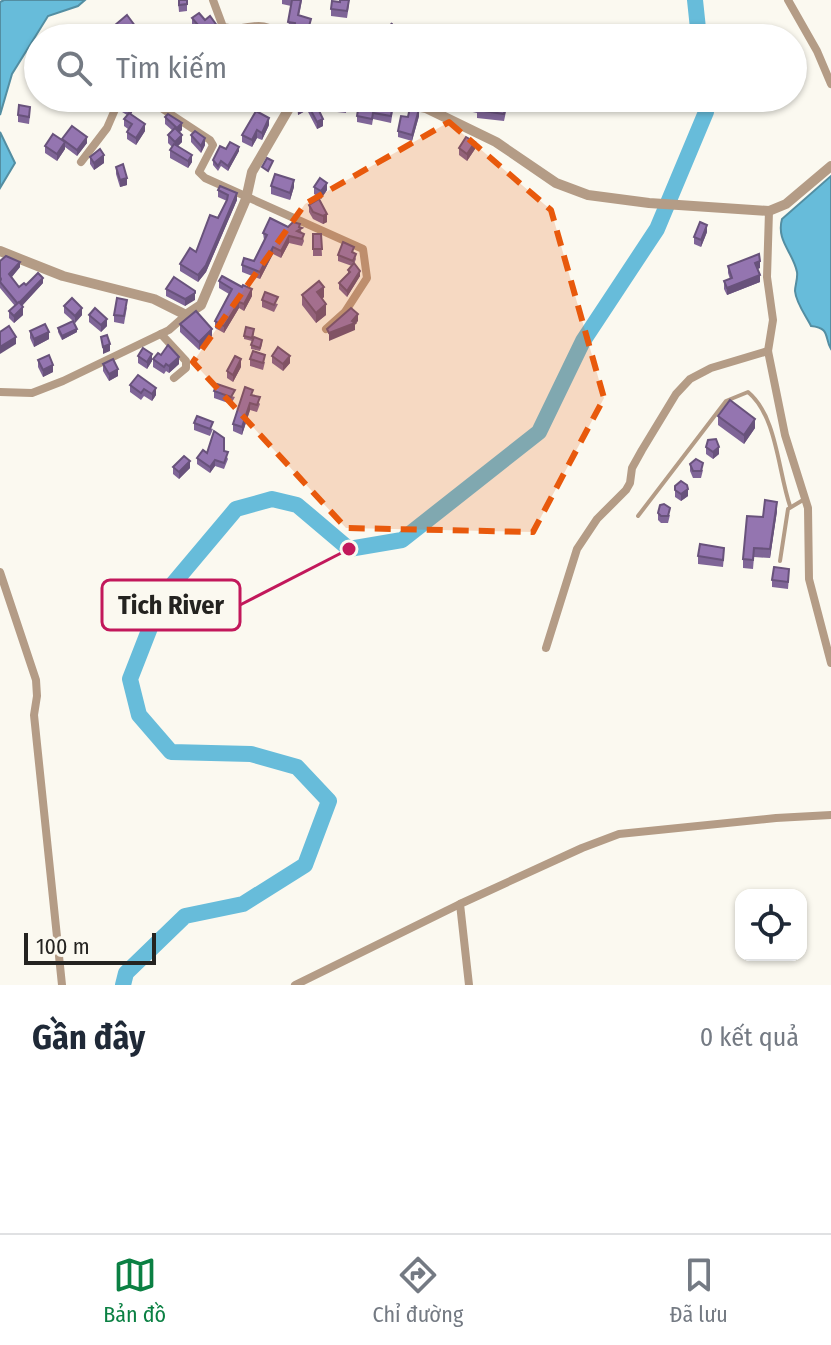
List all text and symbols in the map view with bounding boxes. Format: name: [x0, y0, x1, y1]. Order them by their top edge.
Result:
search box: [24, 24, 807, 112]
icon: search: [52, 46, 96, 90]
text: Tìm kiếm: [116, 50, 227, 86]
callout: Tich River: [102, 580, 240, 630]
text: Tich River: [118, 590, 224, 621]
map controls: [735, 889, 807, 961]
button: locate: [735, 889, 807, 961]
scale bar: [24, 929, 156, 965]
text: 100 m: [36, 933, 90, 960]
text: Gần đây: [32, 1017, 145, 1058]
text: 0 kết quả: [700, 1022, 799, 1053]
tab: Bản đồ: [103, 1253, 166, 1328]
tab: Chỉ đường: [373, 1253, 463, 1328]
tab: Đã lưu: [670, 1253, 728, 1328]

